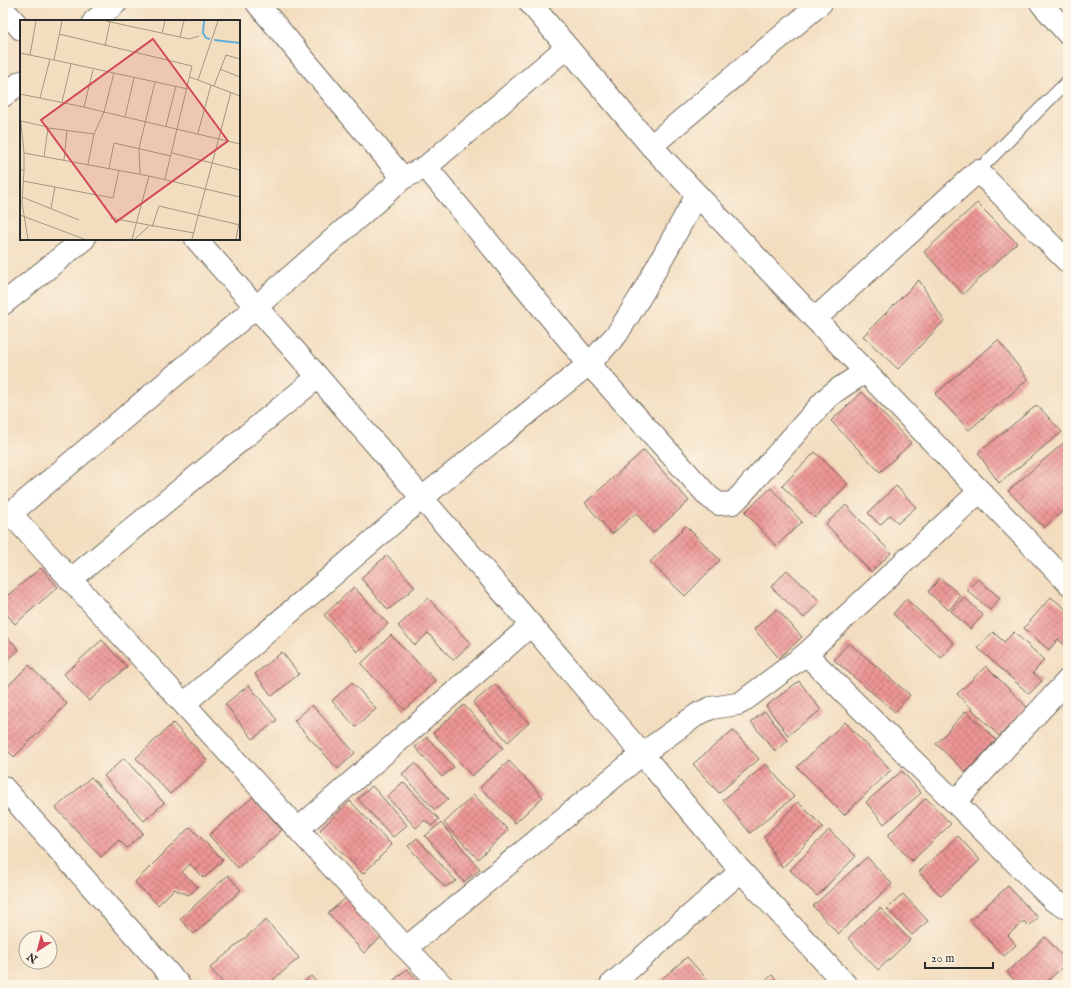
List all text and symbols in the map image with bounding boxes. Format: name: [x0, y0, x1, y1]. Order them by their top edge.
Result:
inset map: [20, 20, 240, 240]
north arrow: [18, 930, 58, 970]
scale bar: [925, 944, 993, 970]
text: N: [24, 949, 41, 966]
text: 20 m: [931, 951, 954, 966]

